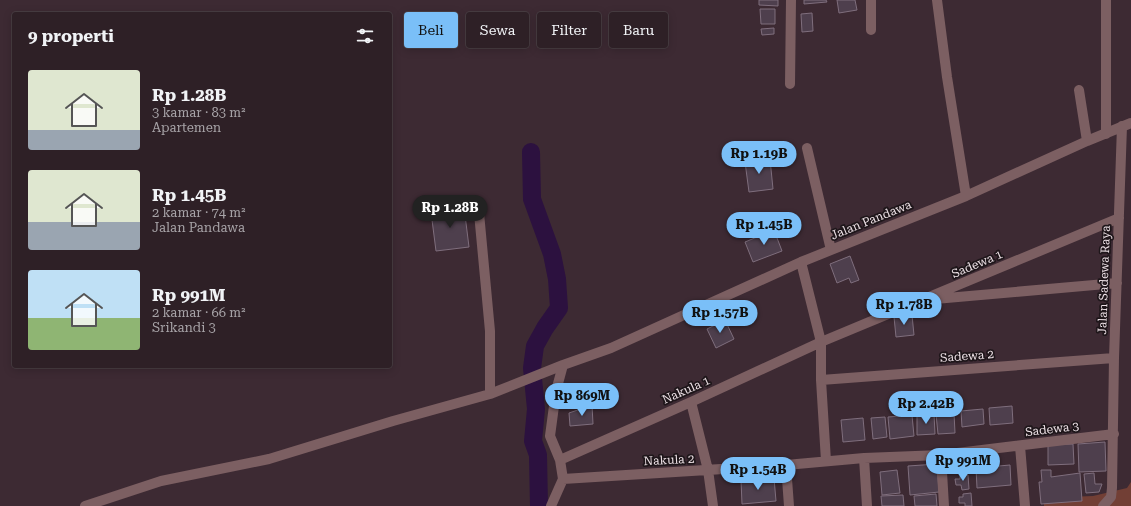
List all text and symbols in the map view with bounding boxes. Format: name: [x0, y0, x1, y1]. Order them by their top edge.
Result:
chip: Beli: [404, 12, 458, 48]
chip: Sewa: [466, 12, 529, 48]
chip: Filter: [537, 12, 601, 48]
chip: Baru: [609, 12, 668, 48]
icon: filters: [354, 25, 376, 47]
text: 9 properti: [28, 26, 114, 46]
text: Rp 1.28B: [152, 85, 227, 105]
icon: home: [60, 86, 108, 134]
text: 3 kamar · 83 m²: [152, 105, 245, 120]
text: Apartemen: [152, 120, 221, 135]
pin: Rp 1.19B: [718, 141, 800, 175]
text: Rp 1.19B: [731, 146, 787, 161]
text: Rp 1.45B: [152, 185, 227, 205]
icon: home: [60, 186, 108, 234]
pin: Rp 1.28B: [409, 195, 491, 229]
street label: Jalan Pandawa: [829, 197, 914, 243]
text: Rp 1.28B: [422, 200, 478, 215]
text: 2 kamar · 74 m²: [152, 205, 245, 220]
pin: Rp 1.45B: [723, 212, 805, 246]
text: Rp 1.45B: [736, 217, 792, 232]
text: Jalan Pandawa: [152, 220, 245, 235]
street label: Jalan Sadewa Raya: [1095, 225, 1113, 335]
street label: Sadewa 1: [949, 247, 1005, 281]
text: Rp 991M: [152, 285, 225, 305]
icon: home: [60, 286, 108, 334]
pin: Rp 1.78B: [863, 292, 945, 326]
text: Rp 1.78B: [876, 297, 932, 312]
pin: Rp 1.57B: [679, 300, 761, 334]
text: 2 kamar · 66 m²: [152, 305, 245, 320]
text: Rp 1.57B: [692, 305, 748, 320]
text: Srikandi 3: [152, 320, 216, 335]
street label: Sadewa 2: [940, 347, 995, 365]
street label: Nakula 1: [660, 373, 712, 407]
pin: Rp 869M: [545, 383, 619, 417]
text: Rp 869M: [554, 388, 610, 403]
pin: Rp 2.42B: [885, 391, 967, 425]
text: Rp 2.42B: [898, 396, 954, 411]
street label: Sadewa 3: [1024, 419, 1080, 439]
pin: Rp 991M: [926, 448, 1000, 482]
street label: Nakula 2: [643, 452, 695, 468]
text: Rp 991M: [935, 453, 991, 468]
pin: Rp 1.54B: [717, 457, 799, 491]
text: Rp 1.54B: [730, 462, 786, 477]

